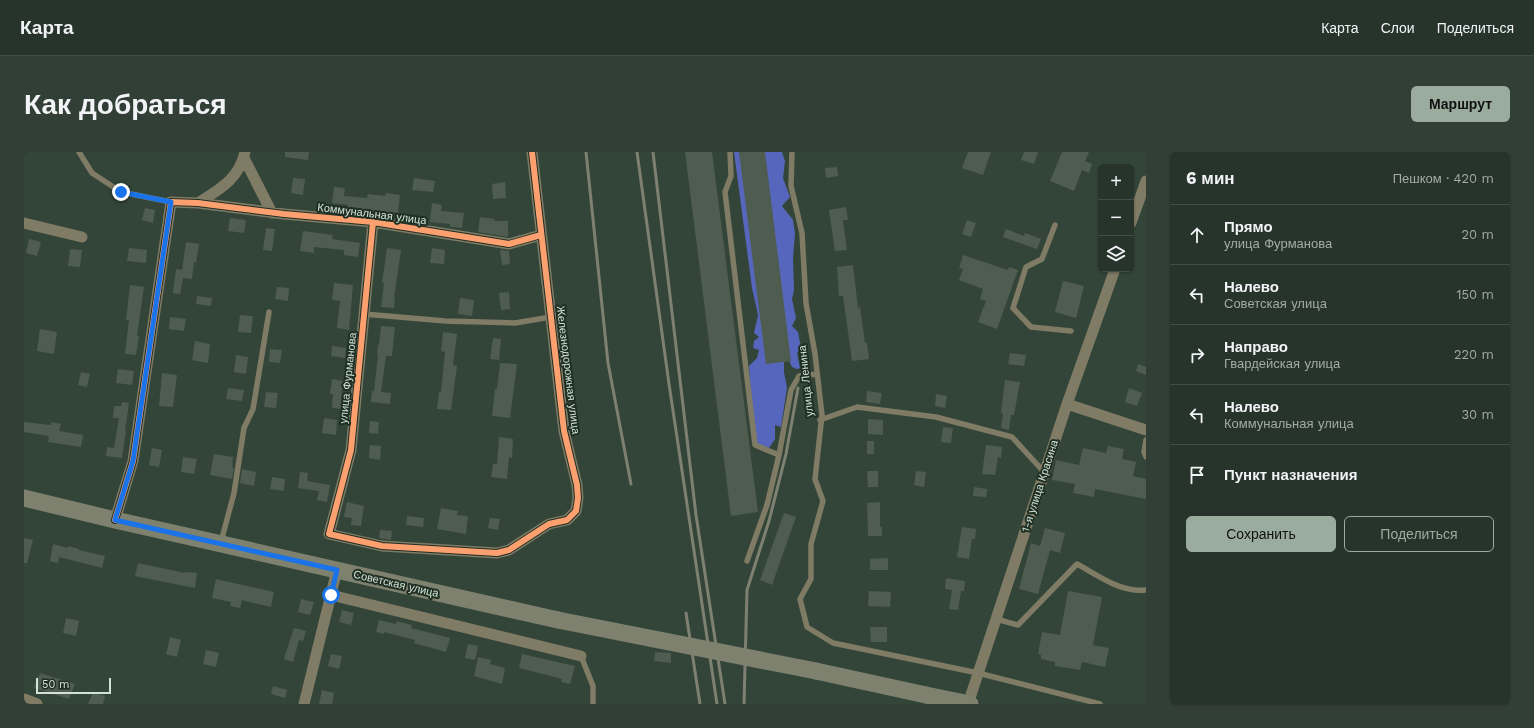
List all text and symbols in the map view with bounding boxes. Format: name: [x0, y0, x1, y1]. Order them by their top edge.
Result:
text: Карта: [20, 16, 74, 39]
text: Карта: [1321, 20, 1359, 36]
text: Слои: [1381, 20, 1415, 36]
text: Поделиться: [1437, 20, 1514, 36]
button: Маршрут: [1411, 86, 1510, 122]
text: Как добраться: [24, 88, 227, 121]
map controls: [1098, 164, 1134, 272]
button: +: [1098, 164, 1134, 200]
text: 6 мин: [1186, 168, 1235, 188]
text: Пешком · 420 m: [1393, 171, 1494, 186]
route end: [112, 183, 130, 201]
button: −: [1098, 200, 1134, 236]
street label: Коммунальная улица: [317, 201, 428, 227]
text: Прямо: [1224, 218, 1273, 236]
icon: ahead: [1186, 224, 1208, 246]
text: 20 m: [1462, 227, 1494, 242]
button: layers: [1098, 236, 1134, 272]
text: улица Фурманова: [1224, 236, 1332, 251]
text: Налево: [1224, 278, 1279, 296]
icon: left: [1186, 284, 1208, 306]
text: 150 m: [1456, 287, 1494, 302]
text: Советская улица: [1224, 296, 1327, 311]
street label: Железнодорожная улица: [554, 305, 582, 436]
street label: улица Фурманова: [337, 331, 359, 424]
text: Направо: [1224, 338, 1288, 356]
street label: улица Ленина: [796, 344, 816, 417]
icon: right: [1186, 344, 1208, 366]
text: 220 m: [1454, 347, 1494, 362]
text: Гвардейская улица: [1224, 356, 1340, 371]
text: Налево: [1224, 398, 1279, 416]
icon: left: [1186, 404, 1208, 426]
text: 30 m: [1462, 407, 1494, 422]
text: Коммунальная улица: [1224, 416, 1354, 431]
street label: 1-я улица Красина: [1019, 437, 1061, 534]
icon: arrive: [1186, 464, 1208, 486]
text: Пункт назначения: [1224, 466, 1357, 484]
button: Сохранить: [1186, 516, 1336, 552]
button: Поделиться: [1344, 516, 1494, 552]
street label: Советская улица: [352, 568, 441, 600]
route start: [322, 586, 340, 604]
scale bar: [36, 676, 111, 695]
text: 50 m: [42, 678, 69, 691]

